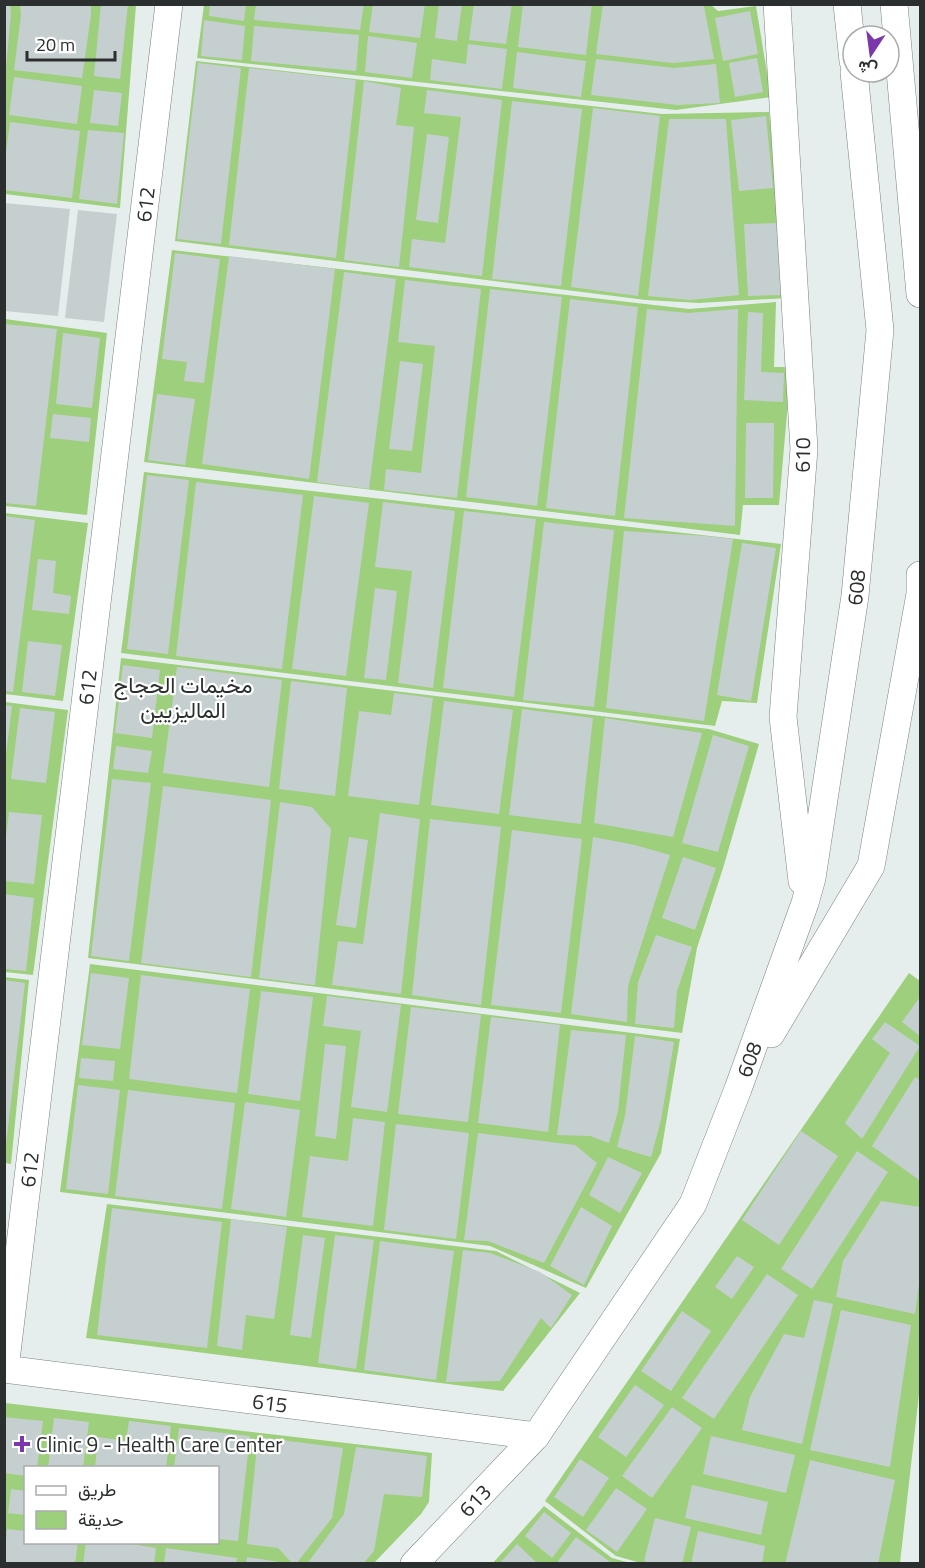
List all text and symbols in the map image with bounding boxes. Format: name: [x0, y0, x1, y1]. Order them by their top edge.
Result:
scale bar: [27, 24, 116, 62]
north arrow: [841, 24, 901, 84]
text: 20 m: [36, 31, 75, 58]
text: ش: [856, 55, 880, 82]
street label: 612: [127, 185, 163, 224]
street label: 610: [786, 437, 818, 473]
street label: 608: [838, 568, 873, 607]
street label: 612: [69, 667, 105, 706]
district label: مخيمات الحجاج الماليزيين: [113, 668, 253, 727]
street label: 608: [728, 1037, 770, 1081]
street label: 612: [11, 1150, 47, 1189]
street label: 615: [250, 1384, 289, 1421]
place label: Clinic 9 - Health Care Center: [36, 1428, 283, 1460]
marker: Clinic 9 - Health Care Center: [13, 1435, 31, 1453]
legend: [24, 1466, 219, 1544]
text: طريق: [78, 1476, 116, 1503]
street label: 613: [451, 1476, 498, 1524]
text: حديقة: [78, 1506, 124, 1533]

